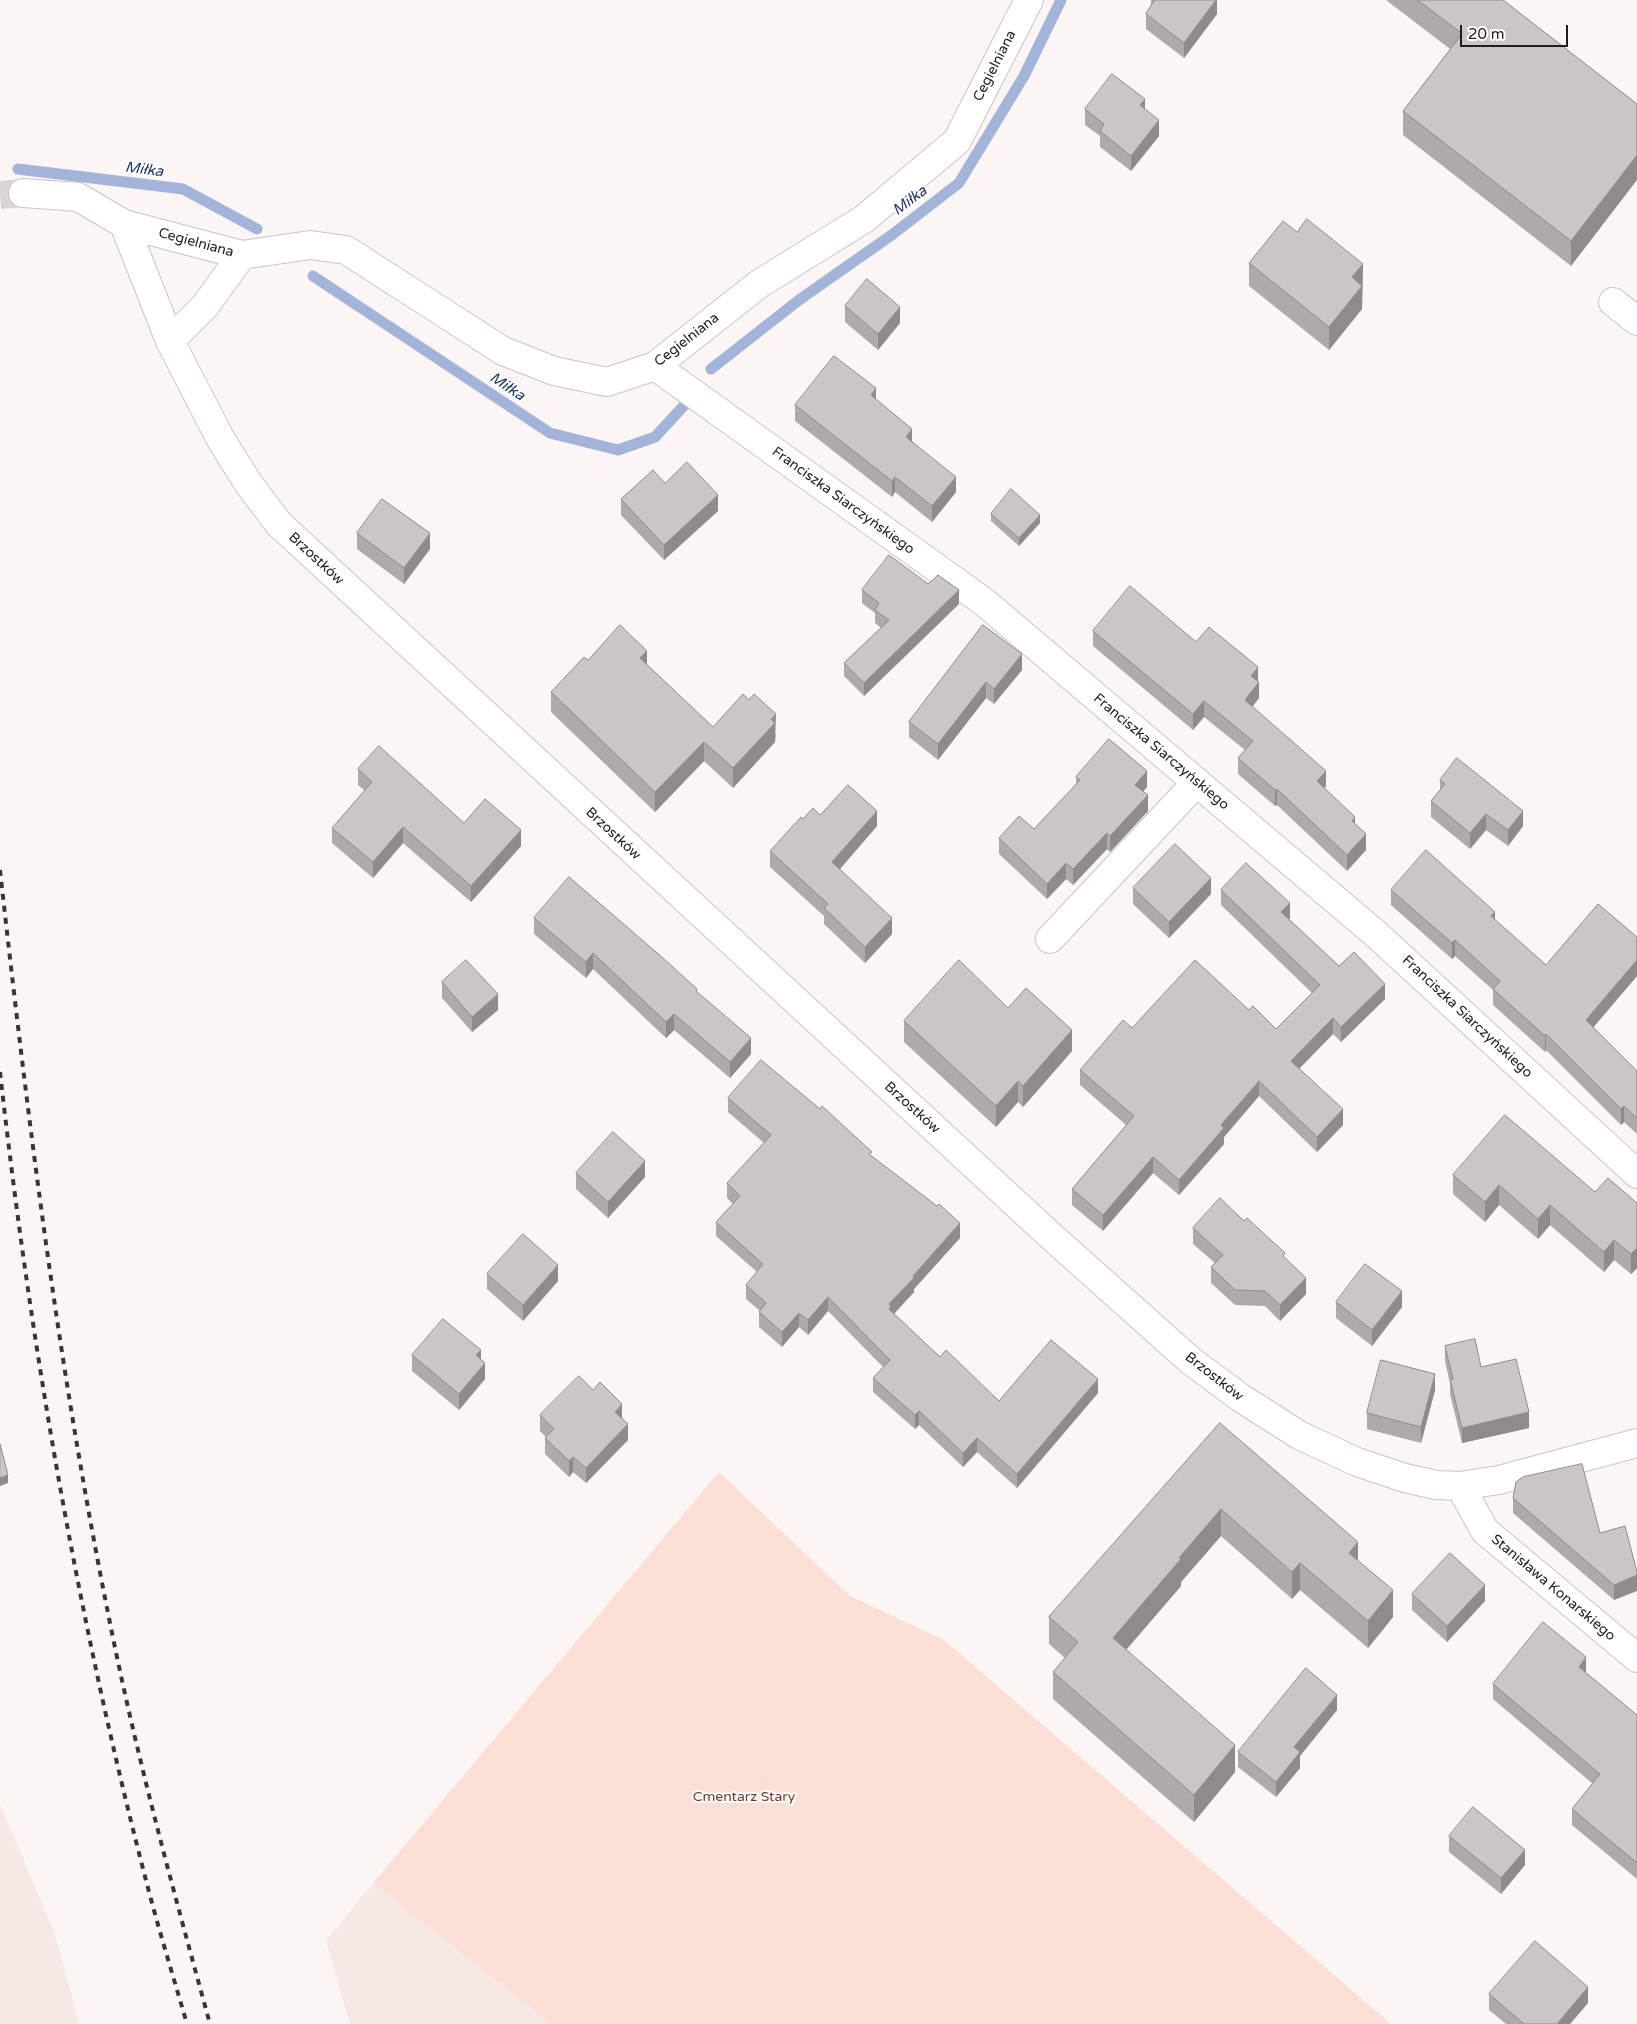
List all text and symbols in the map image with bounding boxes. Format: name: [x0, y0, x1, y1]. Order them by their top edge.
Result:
scale bar: [1462, 15, 1570, 47]
text: 20 m: [1468, 25, 1505, 43]
street label: Cegielniana: [970, 28, 1020, 104]
water label: Miłka: [124, 159, 164, 181]
water label: Miłka: [889, 182, 931, 220]
street label: Cegielniana: [156, 225, 236, 261]
street label: Cegielniana: [651, 310, 723, 370]
water label: Miłka: [486, 369, 528, 405]
street label: Franciszka Siarczyńskiego: [768, 444, 918, 558]
street label: Brzostków: [285, 529, 347, 589]
street label: Franciszka Siarczyńskiego: [1090, 690, 1232, 814]
street label: Brzostków: [582, 804, 644, 864]
street label: Franciszka Siarczyńskiego: [1398, 952, 1536, 1082]
street label: Brzostków: [881, 1079, 943, 1137]
street label: Brzostków: [1181, 1349, 1247, 1405]
street label: Stanisława Konarskiego: [1488, 1531, 1618, 1645]
park label: Cmentarz Stary: [693, 1789, 795, 1805]

